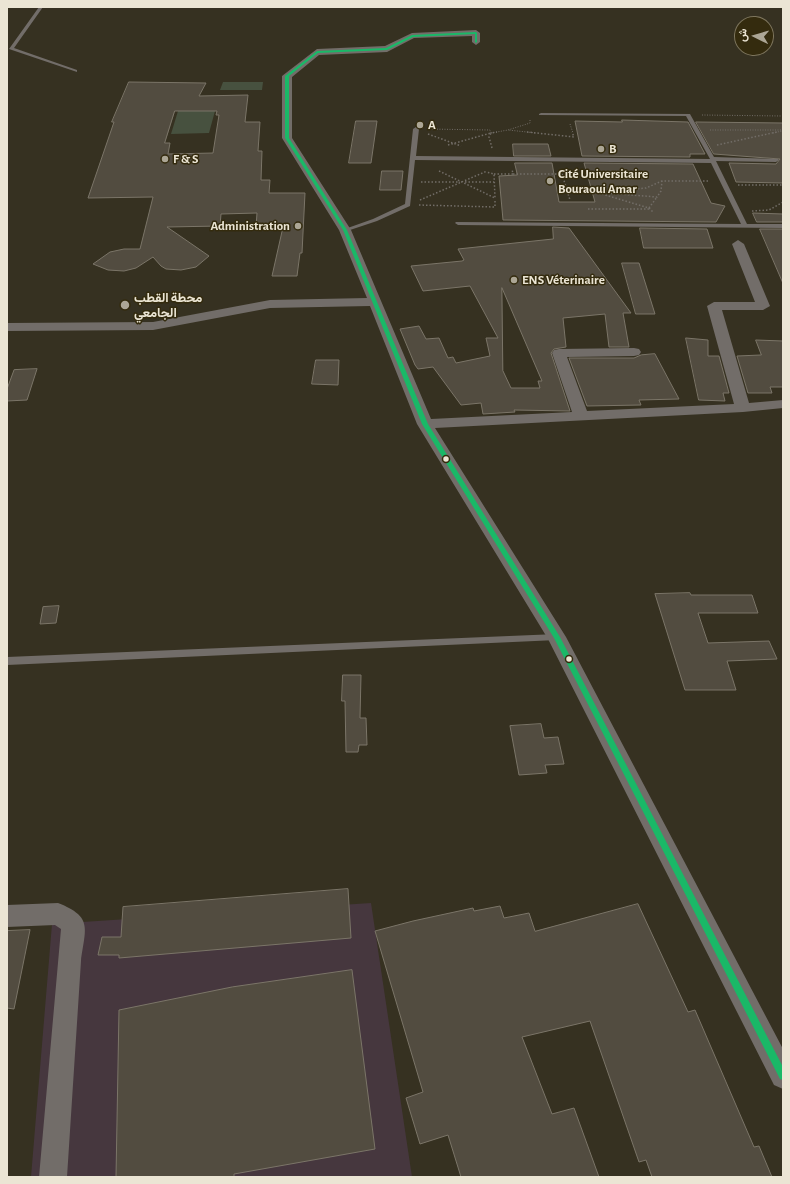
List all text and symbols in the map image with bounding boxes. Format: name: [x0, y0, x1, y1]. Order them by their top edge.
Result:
north arrow: [734, 16, 774, 56]
text: ش: [736, 28, 749, 42]
place label: A: [428, 117, 436, 133]
marker: A: [415, 120, 425, 130]
place label: B: [609, 141, 617, 157]
marker: B: [596, 144, 606, 154]
place label: F & S: [173, 151, 199, 167]
marker: F & S: [160, 154, 170, 164]
place label: Cité Universitaire Bouraoui Amar: [558, 166, 648, 197]
marker: Cité Universitaire Bouraoui Amar: [545, 176, 555, 186]
place label: Administration: [210, 218, 290, 234]
marker: Administration: [293, 221, 303, 231]
place label: ENS Véterinaire: [522, 272, 605, 288]
marker: ENS Véterinaire: [509, 275, 519, 285]
place label: محطة القطب الجامعي: [134, 290, 202, 321]
marker: محطة القطب الجامعي: [119, 299, 131, 311]
unlabelled marker: [441, 454, 451, 464]
unlabelled marker: [564, 654, 574, 664]

